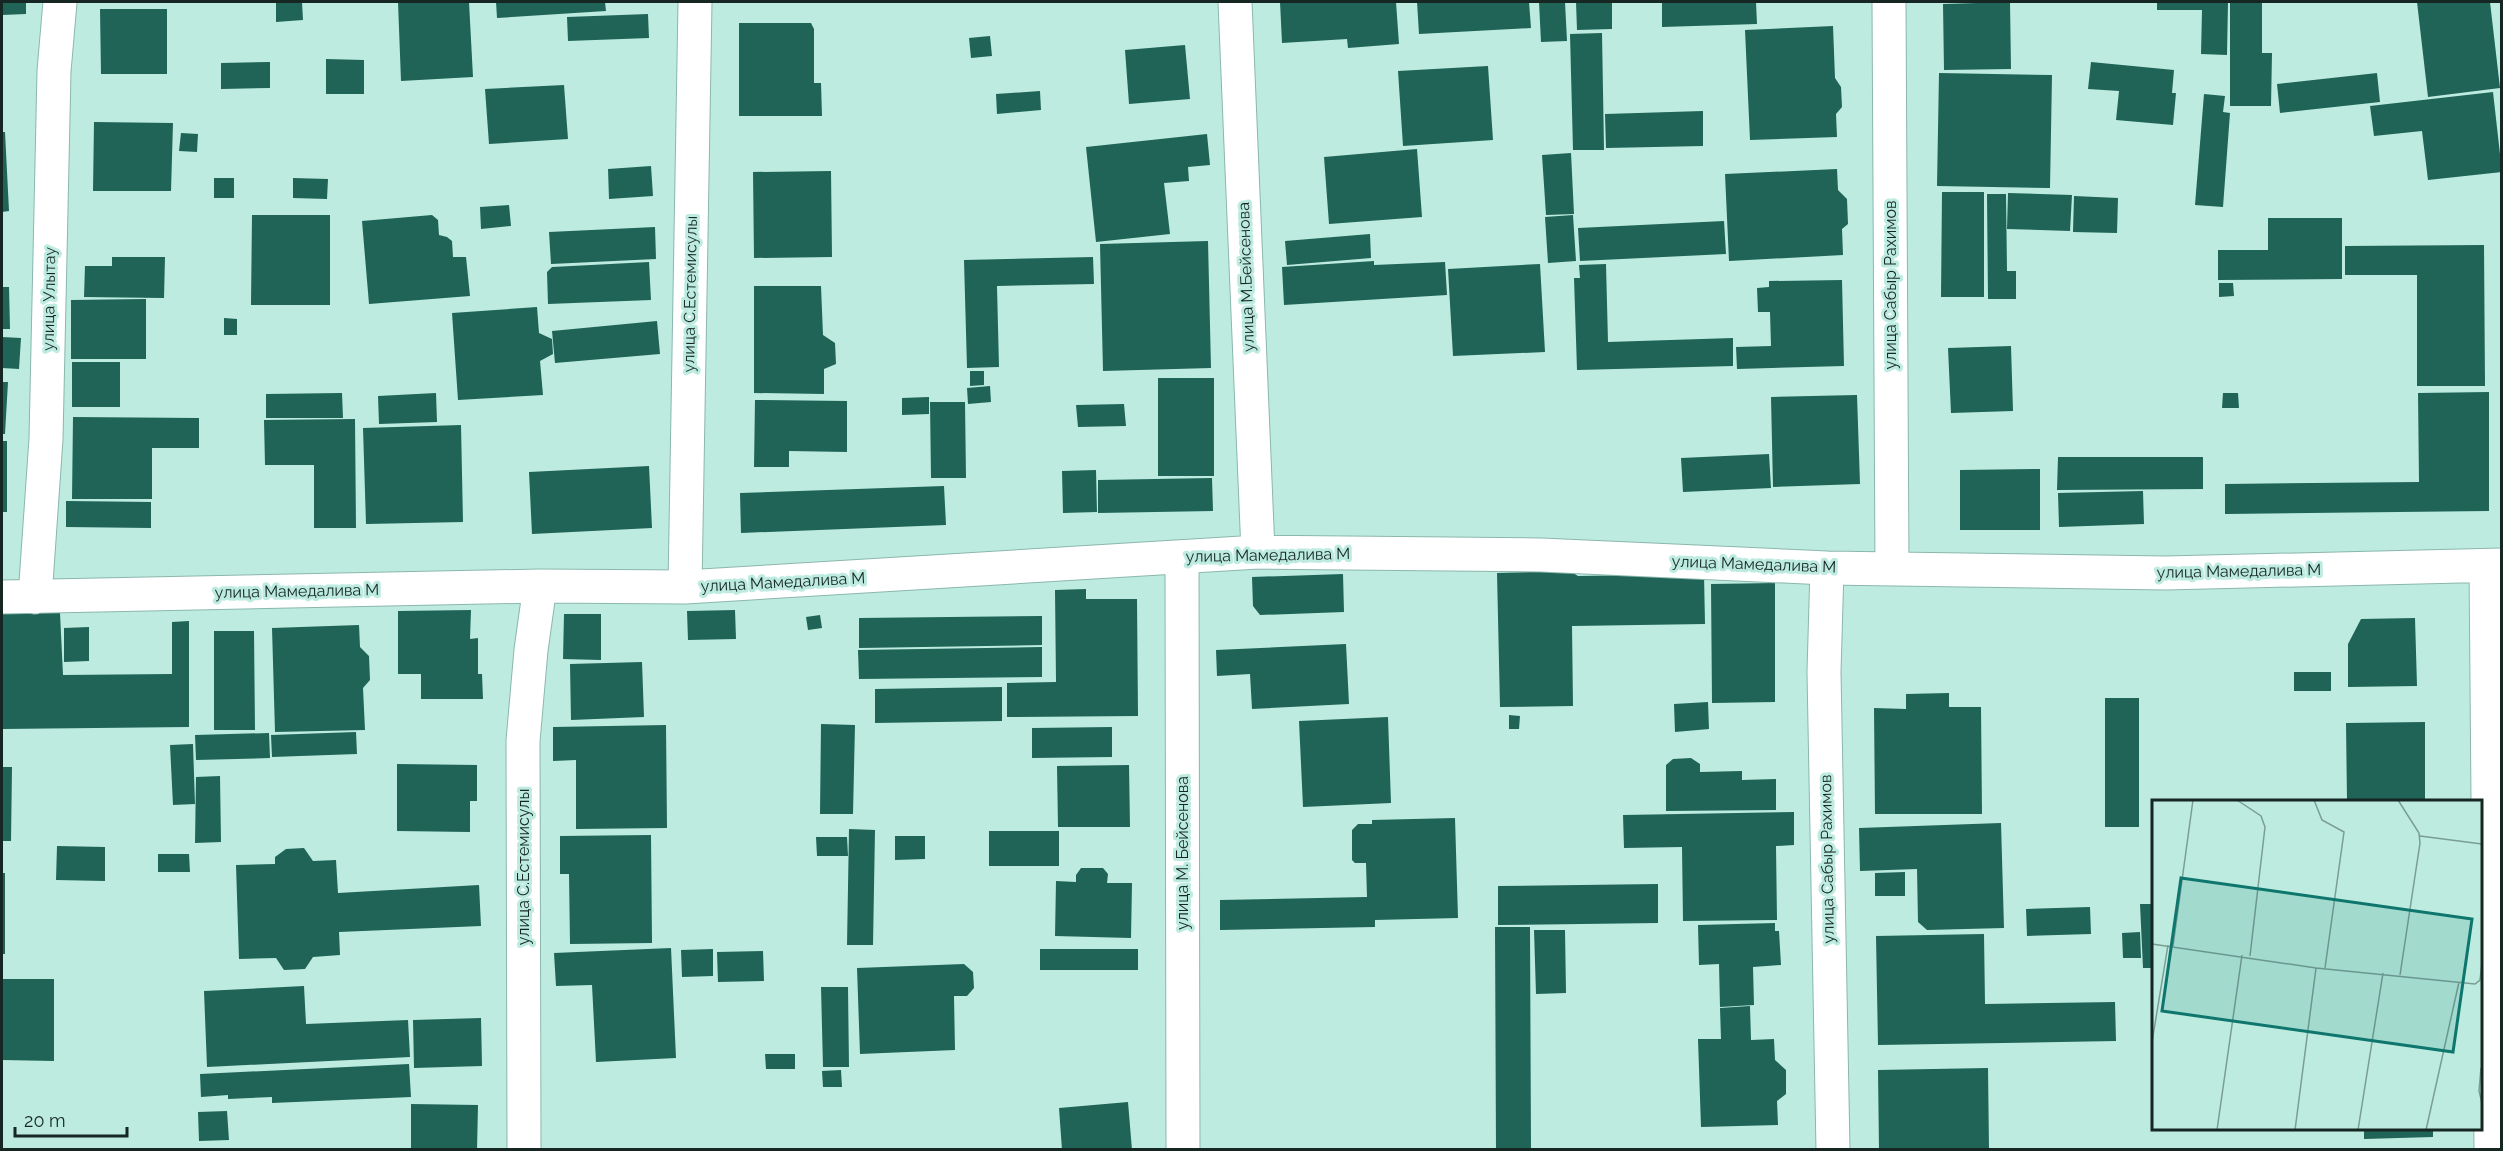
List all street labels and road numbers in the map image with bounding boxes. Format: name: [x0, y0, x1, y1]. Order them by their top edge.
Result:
street label: улица Сабыр Рахимов: [1881, 200, 1900, 370]
street label: улица М.Бейсенова: [1234, 202, 1258, 352]
street label: улица С.Естемисулы: [679, 216, 701, 372]
street label: улица Улытау: [39, 247, 59, 351]
street label: улица Мамедалива М: [1186, 544, 1350, 566]
street label: улица Мамедалива М: [1671, 552, 1837, 576]
street label: улица Мамедалива М: [2157, 560, 2321, 582]
street label: улица Мамедалива М: [700, 568, 866, 596]
street label: улица Мамедалива М: [215, 580, 379, 602]
street label: улица Сабыр Рахимов: [1816, 774, 1838, 944]
street label: улица М. Бейсенова: [1173, 776, 1192, 930]
street label: улица С.Естемисулы: [514, 789, 533, 945]

